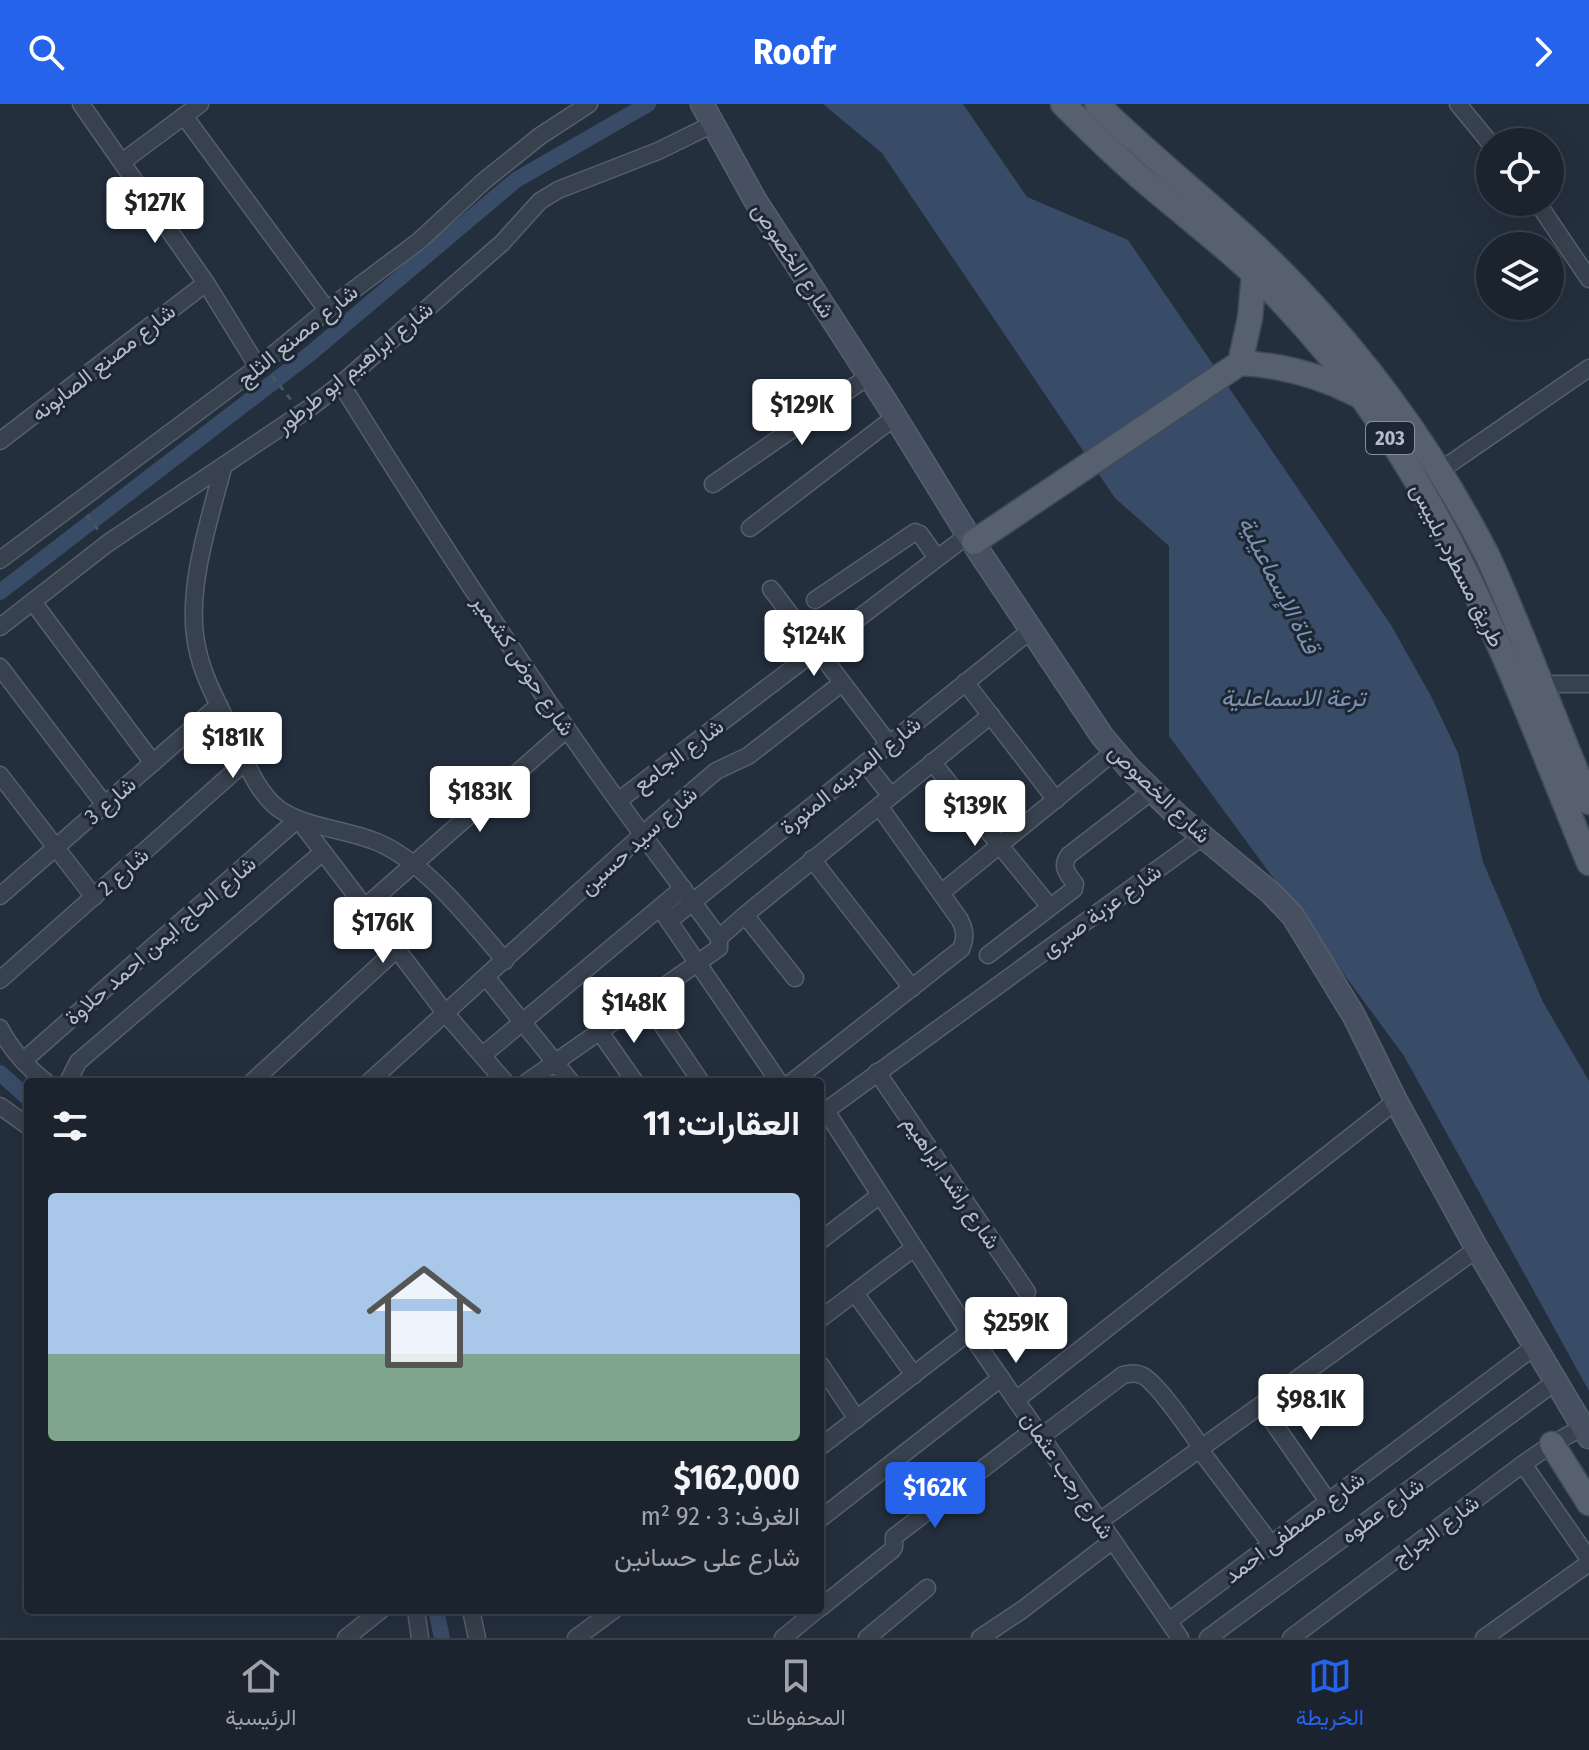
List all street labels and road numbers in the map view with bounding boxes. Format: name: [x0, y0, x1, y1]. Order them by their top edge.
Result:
street label: شارع الخصوص: [745, 198, 841, 324]
street label: شارع مصنع الثلج: [231, 278, 364, 393]
street label: شارع ابراهيم ابو طرطور: [269, 296, 439, 441]
street label: شارع مصنع الصابونه: [26, 298, 182, 428]
road number: 203: [1366, 422, 1414, 454]
street label: طريق مسطرد, بلبيس: [1405, 479, 1511, 652]
street label: شارع حوض كشمير: [465, 589, 581, 742]
street label: شارع المدينه المنورة: [774, 710, 927, 841]
street label: شارع الجامع: [628, 713, 730, 799]
street label: شارع الخصوص: [1102, 738, 1217, 850]
street label: شارع 3: [79, 771, 142, 831]
street label: شارع سيد حسين: [574, 780, 704, 901]
street label: شارع 2: [92, 842, 155, 902]
street label: شارع الحاج ايمن احمد حلاوة: [59, 850, 262, 1032]
street label: شارع عزبة صبرى: [1036, 858, 1167, 964]
street label: شارع راشد ابراهيم: [896, 1110, 1006, 1255]
street label: شارع رجب عثمان: [1014, 1406, 1120, 1545]
street label: شارع مصطفى احمد: [1219, 1466, 1371, 1590]
street label: شارع عطوه: [1336, 1471, 1430, 1550]
street label: شارع الجراج: [1386, 1489, 1485, 1573]

